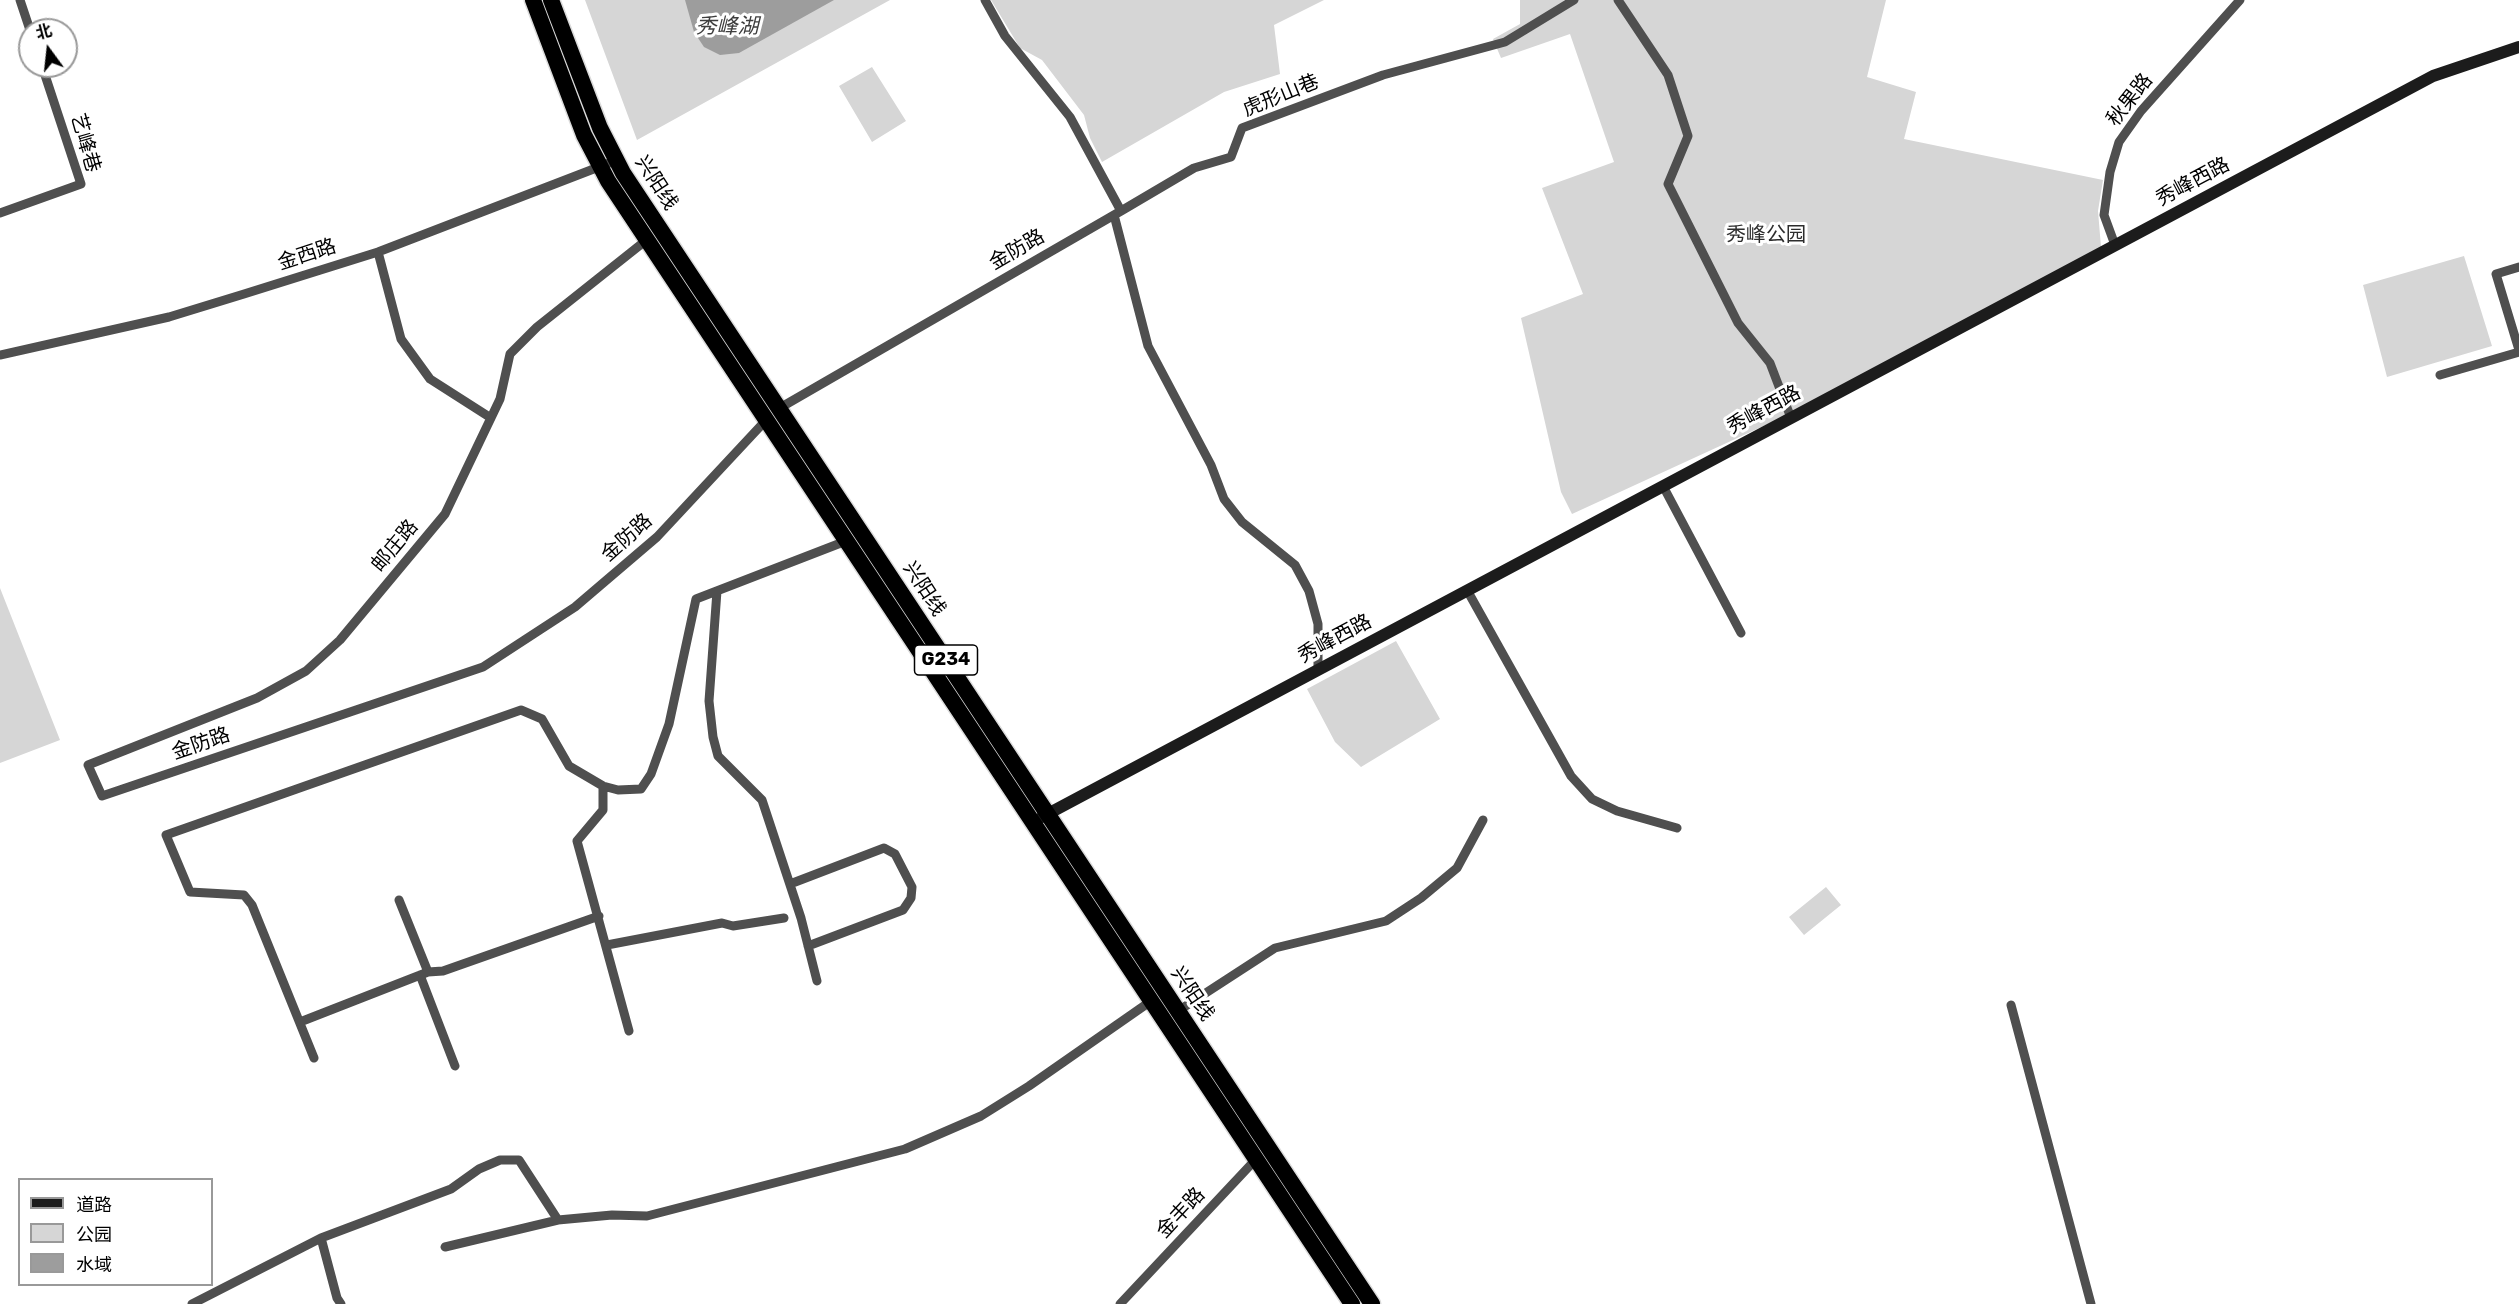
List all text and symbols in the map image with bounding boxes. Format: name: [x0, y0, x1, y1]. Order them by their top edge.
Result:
water label: 秀峰湖: [696, 14, 758, 40]
north arrow: [18, 18, 78, 78]
text: 北: [34, 21, 54, 43]
street label: 秋果路: [2102, 69, 2158, 131]
street label: 虎形山巷: [1239, 70, 1323, 122]
street label: 艺峰巷: [65, 111, 105, 175]
street label: 兴阳线: [630, 151, 682, 215]
street label: 秀峰西路: [2152, 153, 2234, 211]
park label: 秀峰公园: [1726, 223, 1806, 247]
street label: 金防路: [985, 225, 1049, 275]
street label: 金西路: [275, 234, 339, 276]
street label: 秀峰西路: [1723, 381, 1805, 439]
street label: 金防路: [597, 509, 657, 567]
street label: 邮庄路: [367, 515, 423, 577]
street label: 兴阳线: [898, 557, 950, 621]
street label: 秀峰西路: [1294, 610, 1376, 668]
road number: G234: [914, 645, 978, 675]
street label: 金防路: [169, 723, 233, 765]
street label: 兴阳线: [1165, 962, 1219, 1026]
legend: [18, 1178, 213, 1286]
street label: 金丰路: [1152, 1183, 1210, 1243]
text: 道路: [76, 1194, 112, 1216]
text: 公园: [76, 1224, 112, 1246]
text: 水域: [76, 1254, 112, 1276]

